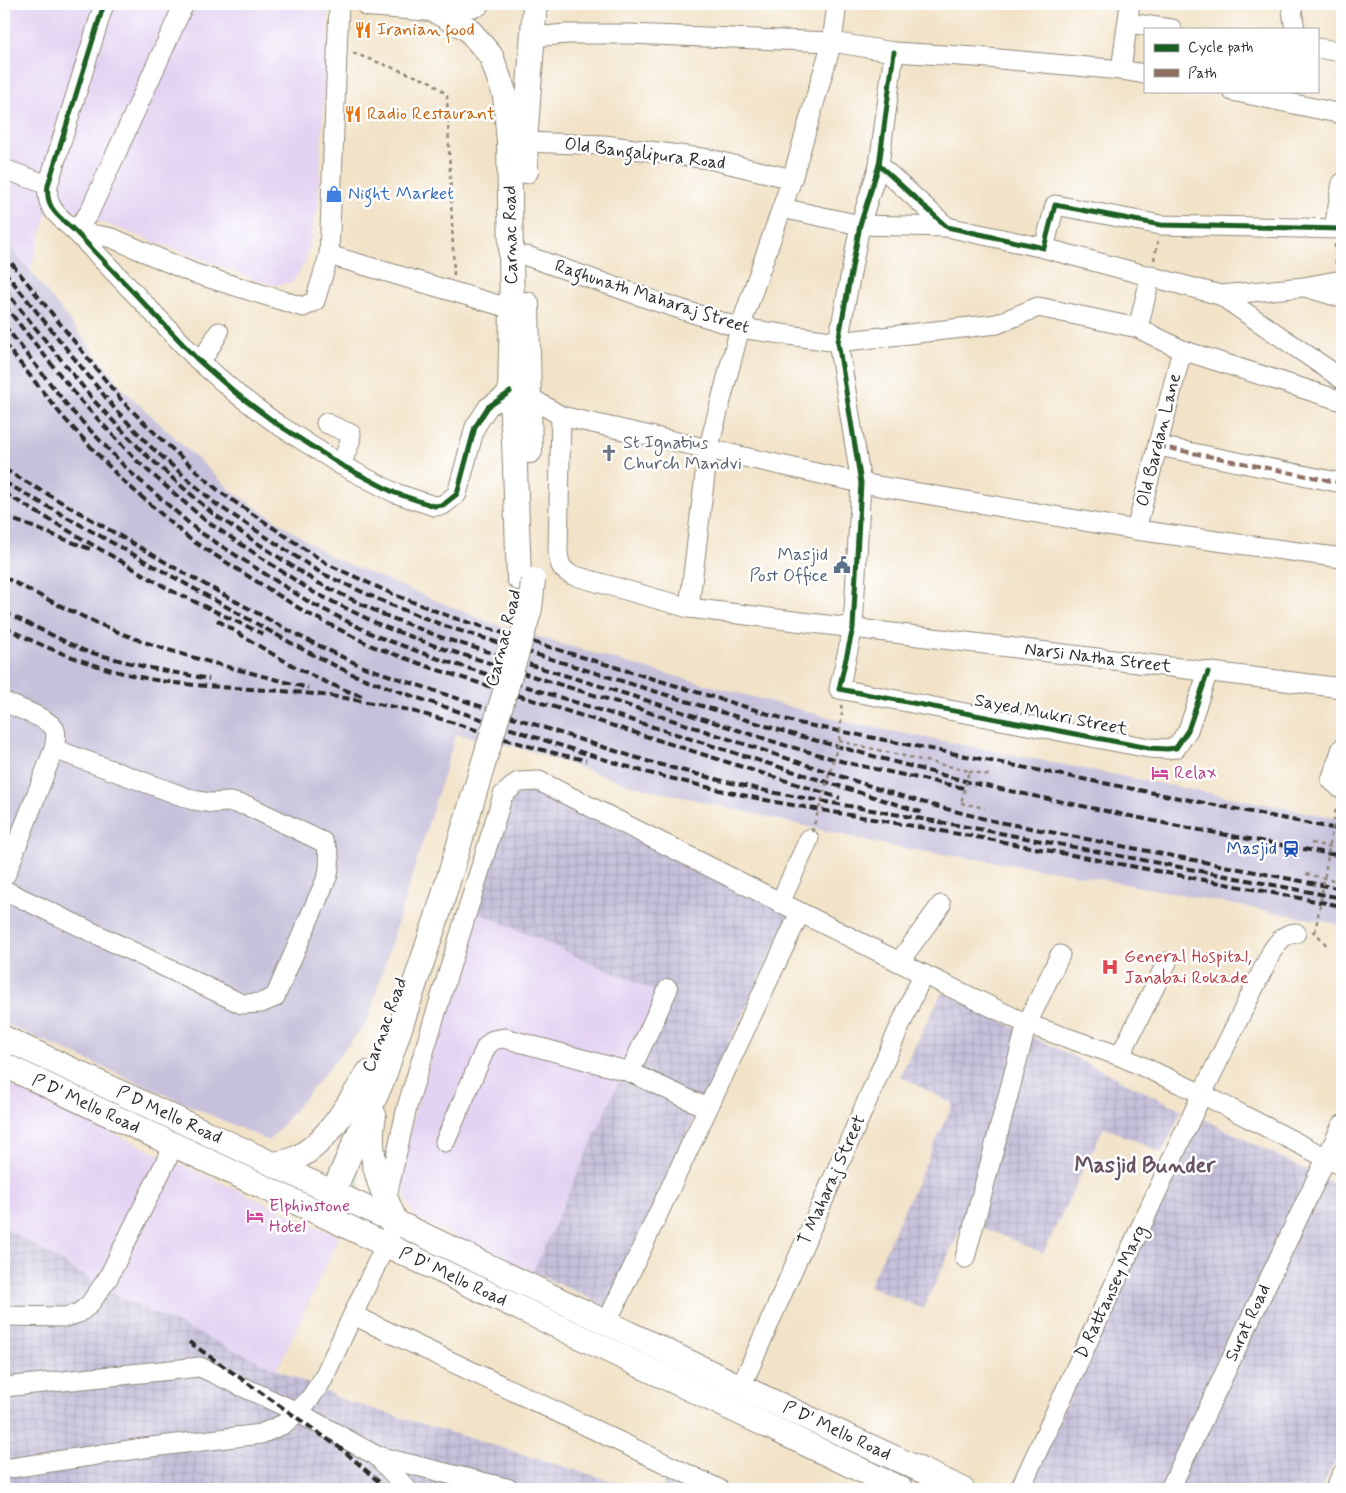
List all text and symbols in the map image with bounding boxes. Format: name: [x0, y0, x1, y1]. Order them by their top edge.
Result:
place label: Iranian food: [377, 18, 475, 44]
restaurant icon: Iranian food: [353, 20, 373, 40]
legend: [1144, 28, 1318, 92]
text: Cycle path: [1188, 38, 1253, 58]
text: Path: [1188, 64, 1217, 84]
place label: Radio Restaurant: [367, 102, 495, 126]
restaurant icon: Radio Restaurant: [343, 104, 363, 124]
street label: Old Bangalipura Road: [563, 132, 727, 178]
place label: Night Market: [348, 182, 454, 208]
shop icon: Night Market: [324, 184, 344, 204]
street label: Carnac Road: [498, 185, 524, 285]
street label: Raghunath Maharaj Street: [551, 254, 753, 342]
street label: Old Bardan Lane: [1131, 371, 1187, 509]
place label: St Ignatius Church Mandvi: [623, 431, 742, 476]
church icon: St Ignatius Church Mandvi: [599, 443, 619, 463]
place label: Masjid Post Office: [749, 543, 828, 588]
public building icon: Masjid Post Office: [832, 555, 852, 575]
street label: Carnac Road: [480, 587, 528, 689]
street label: Narsi Natha Street: [1023, 637, 1173, 679]
street label: Sayed Mukri Street: [972, 688, 1130, 742]
place label: Relax: [1174, 761, 1217, 785]
hotel icon: Relax: [1150, 763, 1170, 783]
place label: Masjid: [1226, 837, 1277, 861]
station icon: Masjid: [1281, 839, 1301, 859]
place label: General Hospital, Janabai Rokade: [1124, 945, 1252, 990]
hospital icon: General Hospital, Janabai Rokade: [1100, 957, 1120, 977]
street label: Carnac Road: [357, 974, 413, 1076]
street label: P D' Mello Road: [28, 1068, 144, 1140]
street label: P D Mello Road: [112, 1080, 226, 1150]
street label: T Maharaj Street: [792, 1111, 872, 1249]
district label: Masjid Bunder: [1075, 1152, 1216, 1181]
place label: Elphinstone Hotel: [269, 1194, 350, 1239]
hotel icon: Elphinstone Hotel: [245, 1206, 265, 1226]
street label: D Rattansey Marg: [1070, 1221, 1153, 1363]
street label: P D' Mello Road: [395, 1241, 511, 1313]
street label: Surat Road: [1220, 1280, 1276, 1366]
street label: P D' Mello Road: [779, 1395, 895, 1467]

